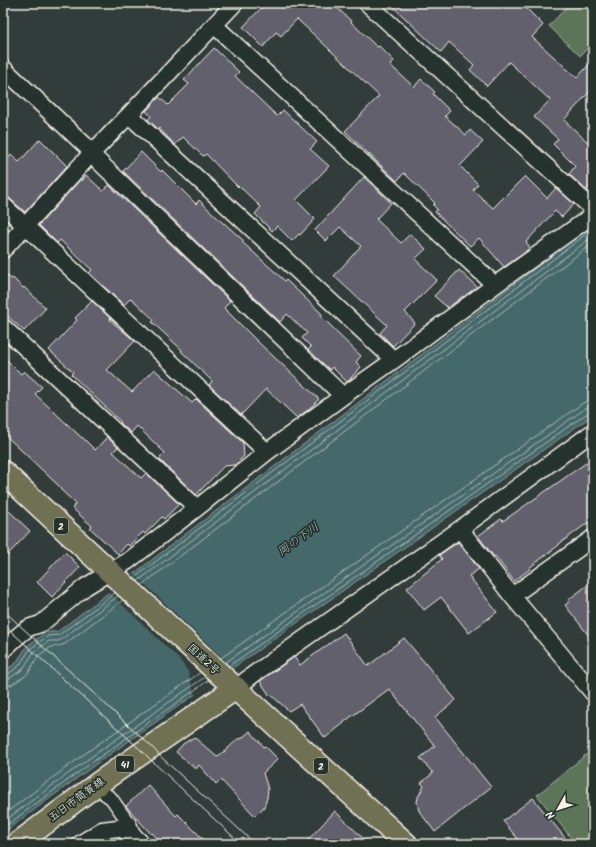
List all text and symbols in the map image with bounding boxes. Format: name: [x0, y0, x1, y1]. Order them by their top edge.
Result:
road number: 2: [54, 518, 68, 534]
water label: 岡の下川: [273, 518, 323, 561]
street label: 国道2号: [183, 640, 224, 680]
road number: 41: [116, 756, 134, 772]
road number: 2: [314, 758, 328, 774]
street label: 五日市筒賀線: [45, 773, 109, 826]
north arrow: [538, 789, 578, 829]
text: N: [542, 806, 560, 823]

